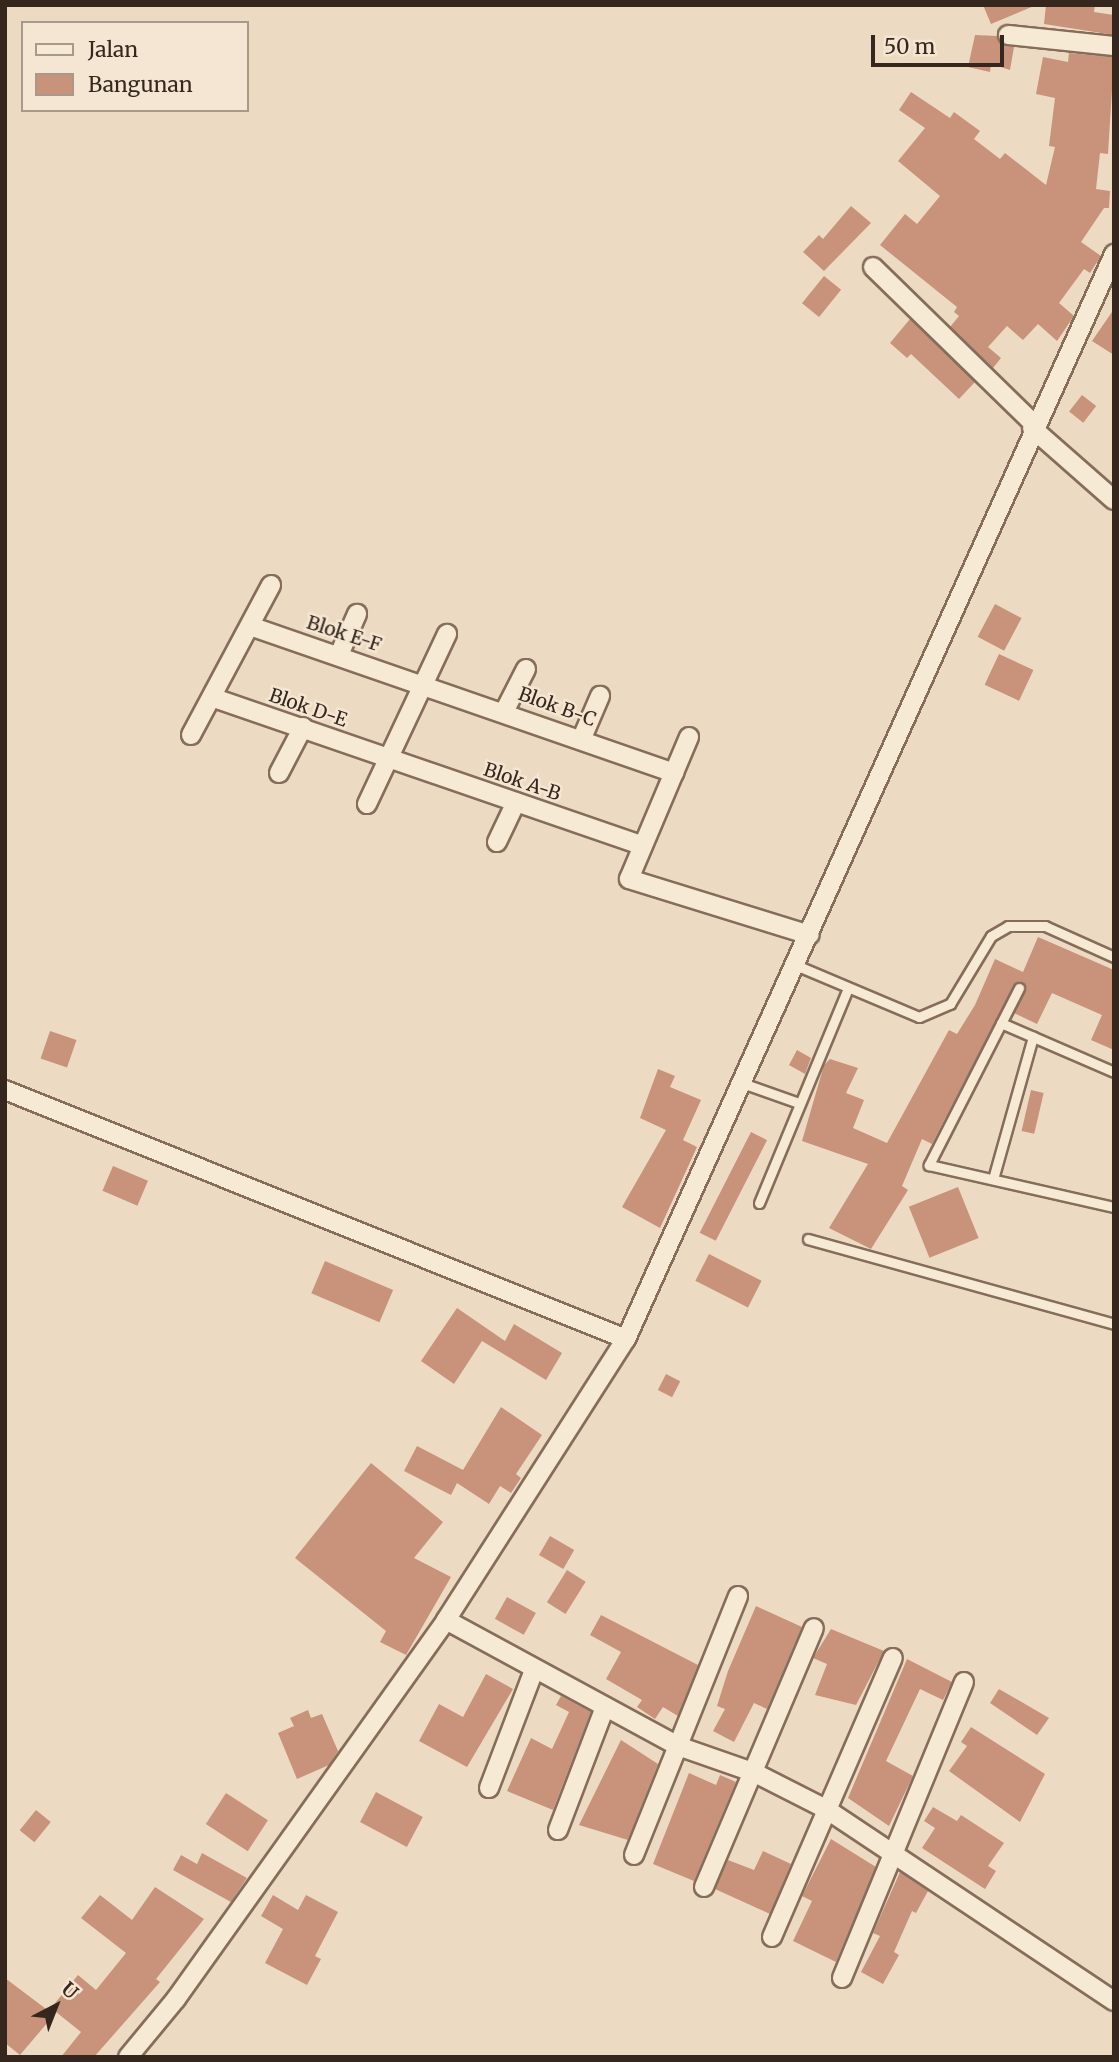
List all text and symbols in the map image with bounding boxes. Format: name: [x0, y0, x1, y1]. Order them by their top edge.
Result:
legend: [21, 21, 248, 112]
scale bar: [874, 21, 1007, 65]
text: 50 m: [884, 33, 935, 60]
text: Jalan: [88, 36, 138, 63]
text: Bangunan: [88, 71, 193, 98]
street label: Blok E-F: [304, 611, 384, 657]
street label: Blok B-C: [515, 682, 599, 732]
street label: Blok D-E: [266, 684, 350, 732]
street label: Blok A-B: [481, 758, 563, 806]
north arrow: [21, 1971, 91, 2041]
text: U: [57, 1977, 83, 2004]

